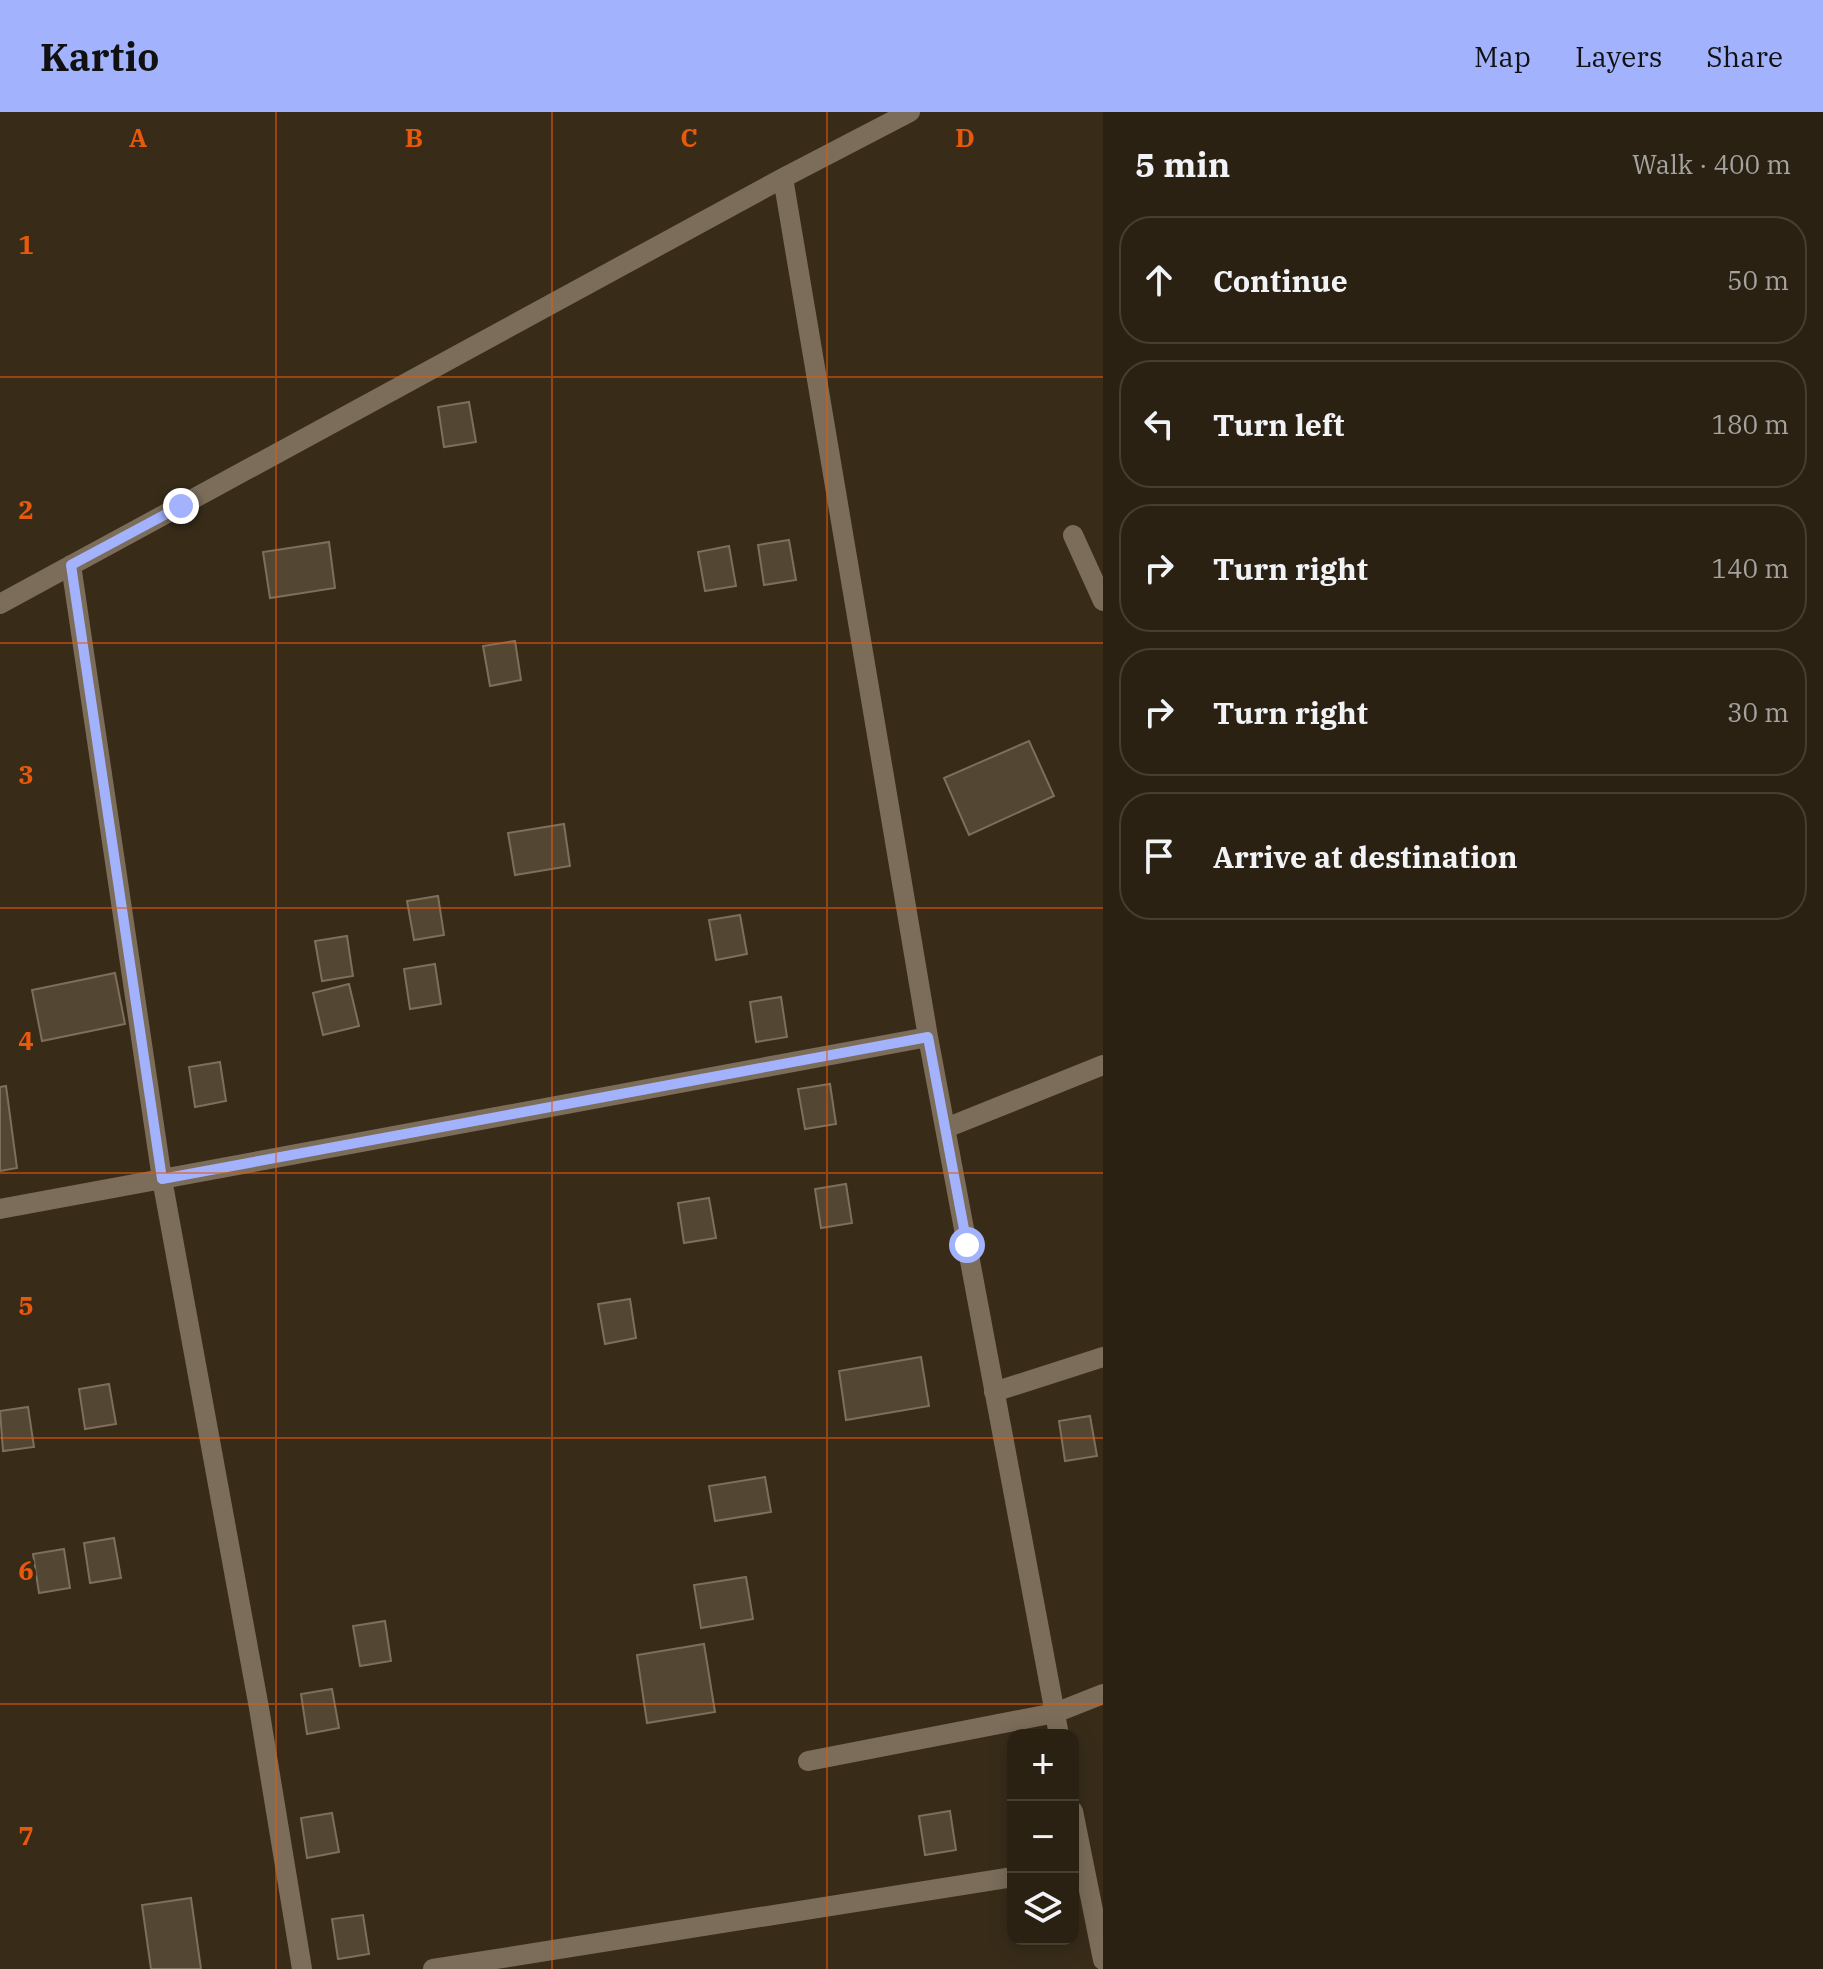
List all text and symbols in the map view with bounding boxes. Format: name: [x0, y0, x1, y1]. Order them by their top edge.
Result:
text: Kartio: [40, 32, 159, 81]
text: Map: [1474, 38, 1531, 75]
text: Layers: [1575, 38, 1662, 75]
text: Share: [1706, 38, 1783, 75]
text: A: [129, 120, 147, 154]
text: B: [405, 120, 423, 154]
text: C: [680, 120, 698, 154]
text: D: [955, 120, 975, 154]
text: 5 min: [1135, 142, 1230, 186]
text: Walk · 400 m: [1632, 147, 1791, 181]
text: 1: [18, 227, 34, 261]
icon: ahead: [1137, 258, 1181, 302]
text: Continue: [1213, 261, 1348, 300]
text: 50 m: [1727, 263, 1789, 297]
icon: left: [1137, 402, 1181, 446]
text: Turn left: [1213, 405, 1345, 444]
text: 180 m: [1711, 407, 1789, 441]
route end: [163, 488, 199, 524]
text: 2: [18, 492, 34, 526]
icon: right: [1137, 546, 1181, 590]
text: Turn right: [1213, 549, 1368, 588]
text: 140 m: [1711, 551, 1789, 585]
icon: right: [1137, 690, 1181, 734]
text: Turn right: [1213, 693, 1368, 732]
text: 30 m: [1727, 695, 1789, 729]
text: 3: [18, 757, 34, 791]
icon: arrive: [1137, 834, 1181, 878]
text: Arrive at destination: [1213, 837, 1518, 876]
text: 4: [18, 1023, 34, 1057]
route start: [949, 1227, 985, 1263]
text: 5: [18, 1288, 34, 1322]
text: 6: [18, 1553, 34, 1587]
map controls: [1007, 1729, 1079, 1945]
button: +: [1007, 1729, 1079, 1801]
button: −: [1007, 1801, 1079, 1873]
text: 7: [18, 1818, 34, 1852]
button: layers: [1007, 1873, 1079, 1945]

